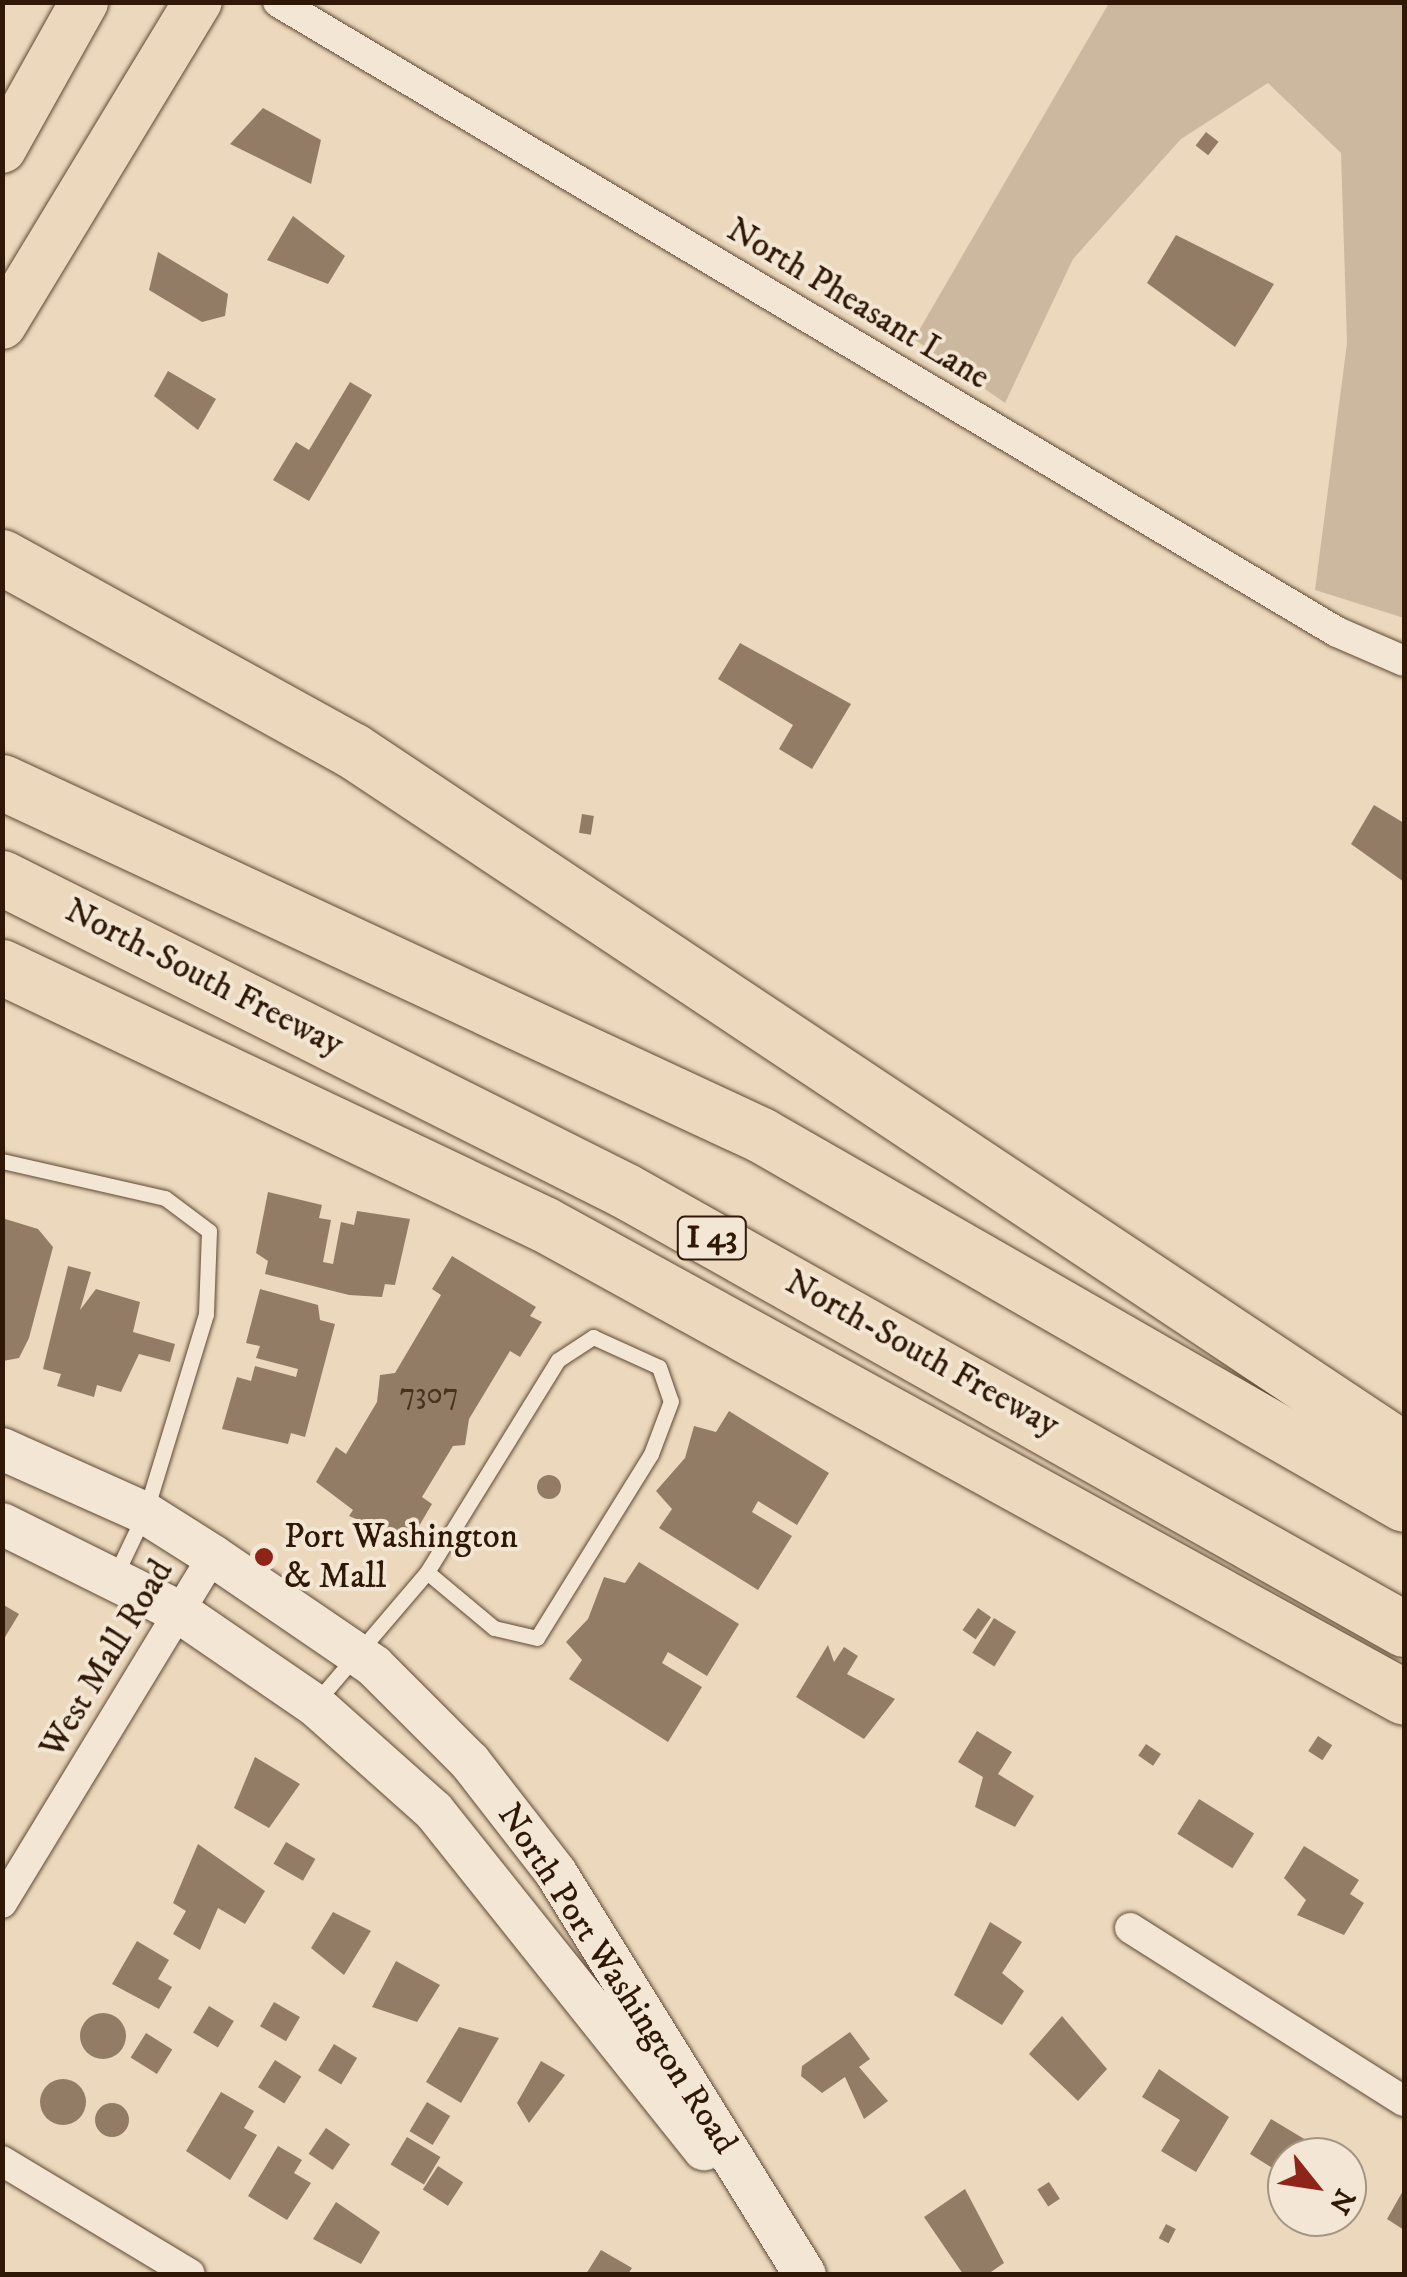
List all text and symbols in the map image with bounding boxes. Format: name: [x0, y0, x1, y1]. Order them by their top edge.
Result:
street label: North Pheasant Lane: [719, 209, 997, 399]
street label: North-South Freeway: [58, 890, 350, 1066]
road number: I 43: [674, 1211, 750, 1265]
street label: North-South Freeway: [778, 1261, 1066, 1447]
house number: 7307: [400, 1377, 458, 1413]
place label: Port Washington & Mall: [284, 1516, 518, 1598]
marker: Port Washington & Mall: [253, 1546, 275, 1568]
street label: West Mall Road: [32, 1553, 182, 1765]
street label: North Port Washington Road: [488, 1796, 746, 2162]
north arrow: [1267, 2137, 1367, 2237]
text: N: [1321, 2183, 1363, 2220]

